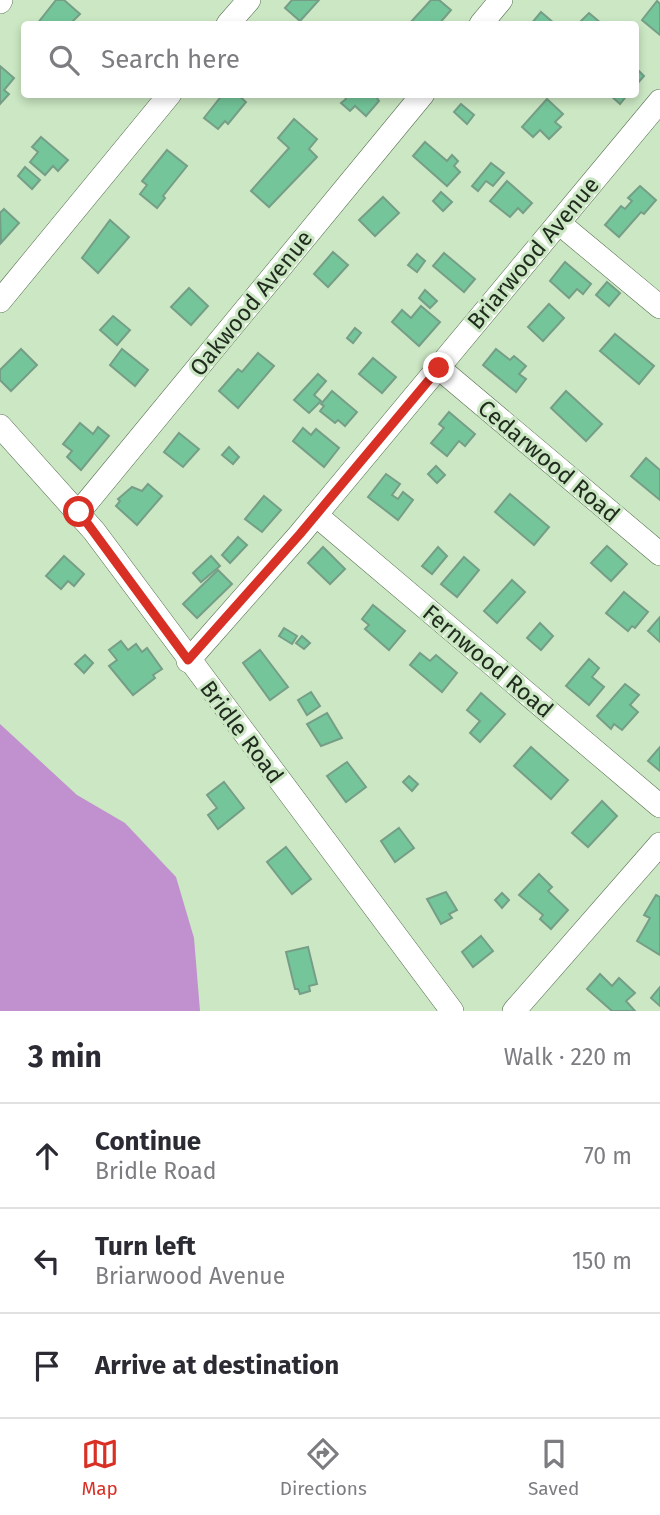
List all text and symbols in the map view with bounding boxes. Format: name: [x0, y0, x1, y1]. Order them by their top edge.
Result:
search box: [21, 21, 639, 98]
icon: search: [45, 41, 83, 79]
text: Search here: [101, 44, 240, 75]
street label: Briarwood Avenue: [461, 171, 605, 335]
street label: Oakwood Avenue: [184, 224, 318, 382]
route end: [423, 352, 454, 383]
street label: Cedarwood Road: [472, 394, 626, 528]
route start: [63, 496, 94, 527]
street label: Fernwood Road: [417, 598, 559, 724]
street label: Bridle Road: [194, 675, 290, 789]
text: 3 min: [28, 1039, 102, 1075]
text: Walk · 220 m: [504, 1043, 632, 1071]
text: Continue: [95, 1126, 201, 1157]
icon: ahead: [28, 1137, 66, 1175]
text: 70 m: [583, 1142, 632, 1170]
text: Bridle Road: [95, 1157, 216, 1185]
text: Turn left: [95, 1231, 196, 1262]
icon: left: [28, 1242, 66, 1280]
text: 150 m: [572, 1247, 632, 1275]
text: Briarwood Avenue: [95, 1262, 285, 1290]
icon: arrive: [28, 1347, 66, 1385]
text: Arrive at destination: [95, 1350, 339, 1381]
tab: Map: [81, 1435, 119, 1500]
tab: Directions: [280, 1435, 367, 1500]
tab: Saved: [528, 1435, 579, 1500]

